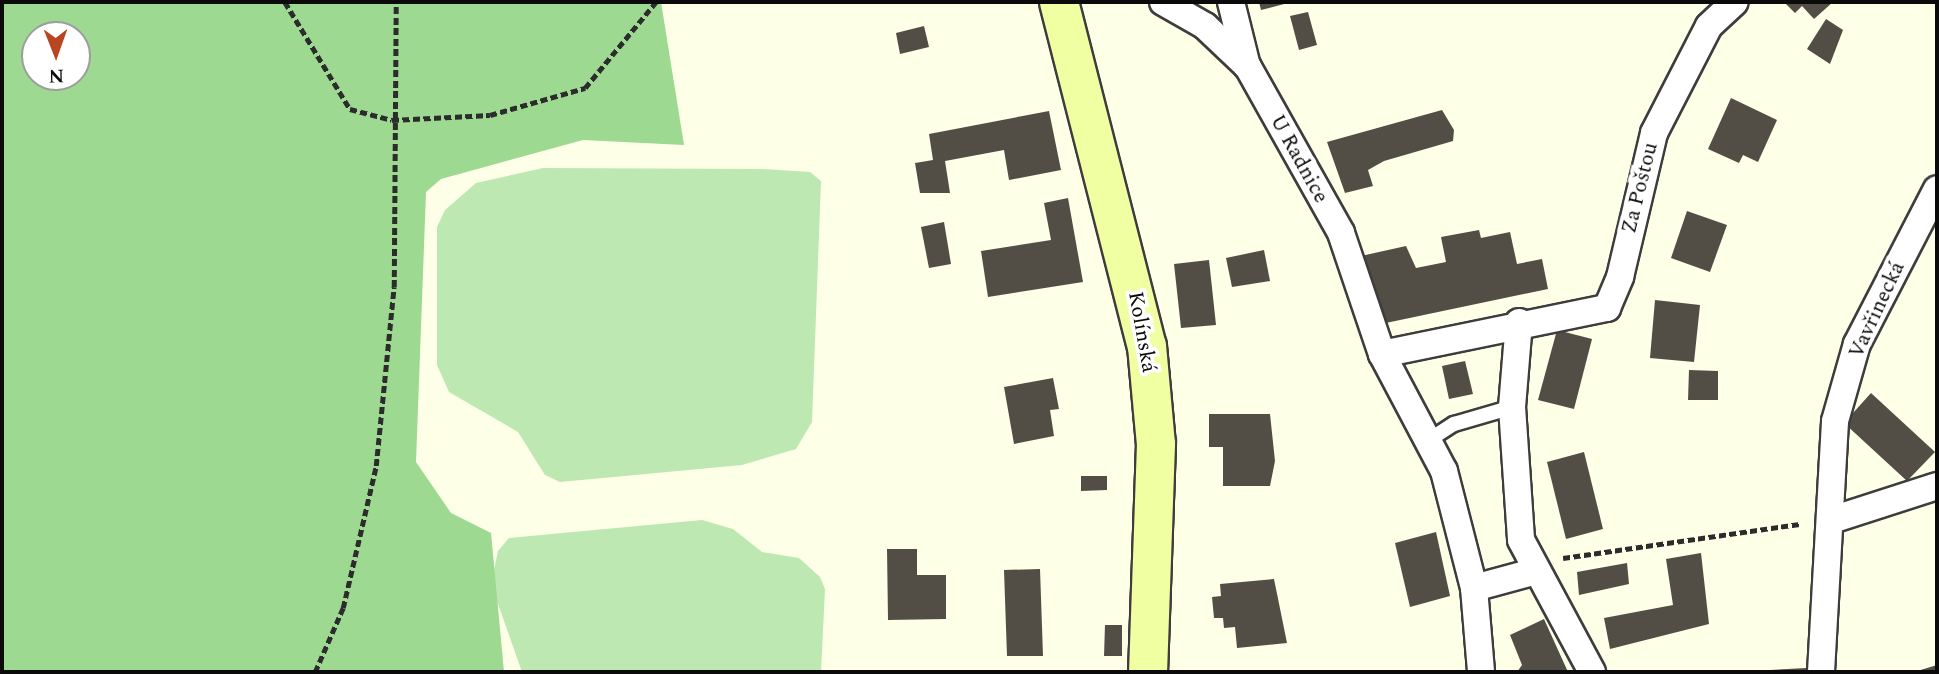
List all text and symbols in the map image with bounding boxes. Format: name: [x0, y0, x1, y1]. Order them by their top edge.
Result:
north arrow: [21, 21, 91, 91]
text: N: [48, 61, 64, 90]
street label: U Radnice: [1264, 110, 1334, 208]
street label: Za Poštou: [1617, 140, 1663, 236]
street label: Vavřinecká: [1844, 258, 1910, 362]
street label: Kolínská: [1122, 290, 1162, 374]

